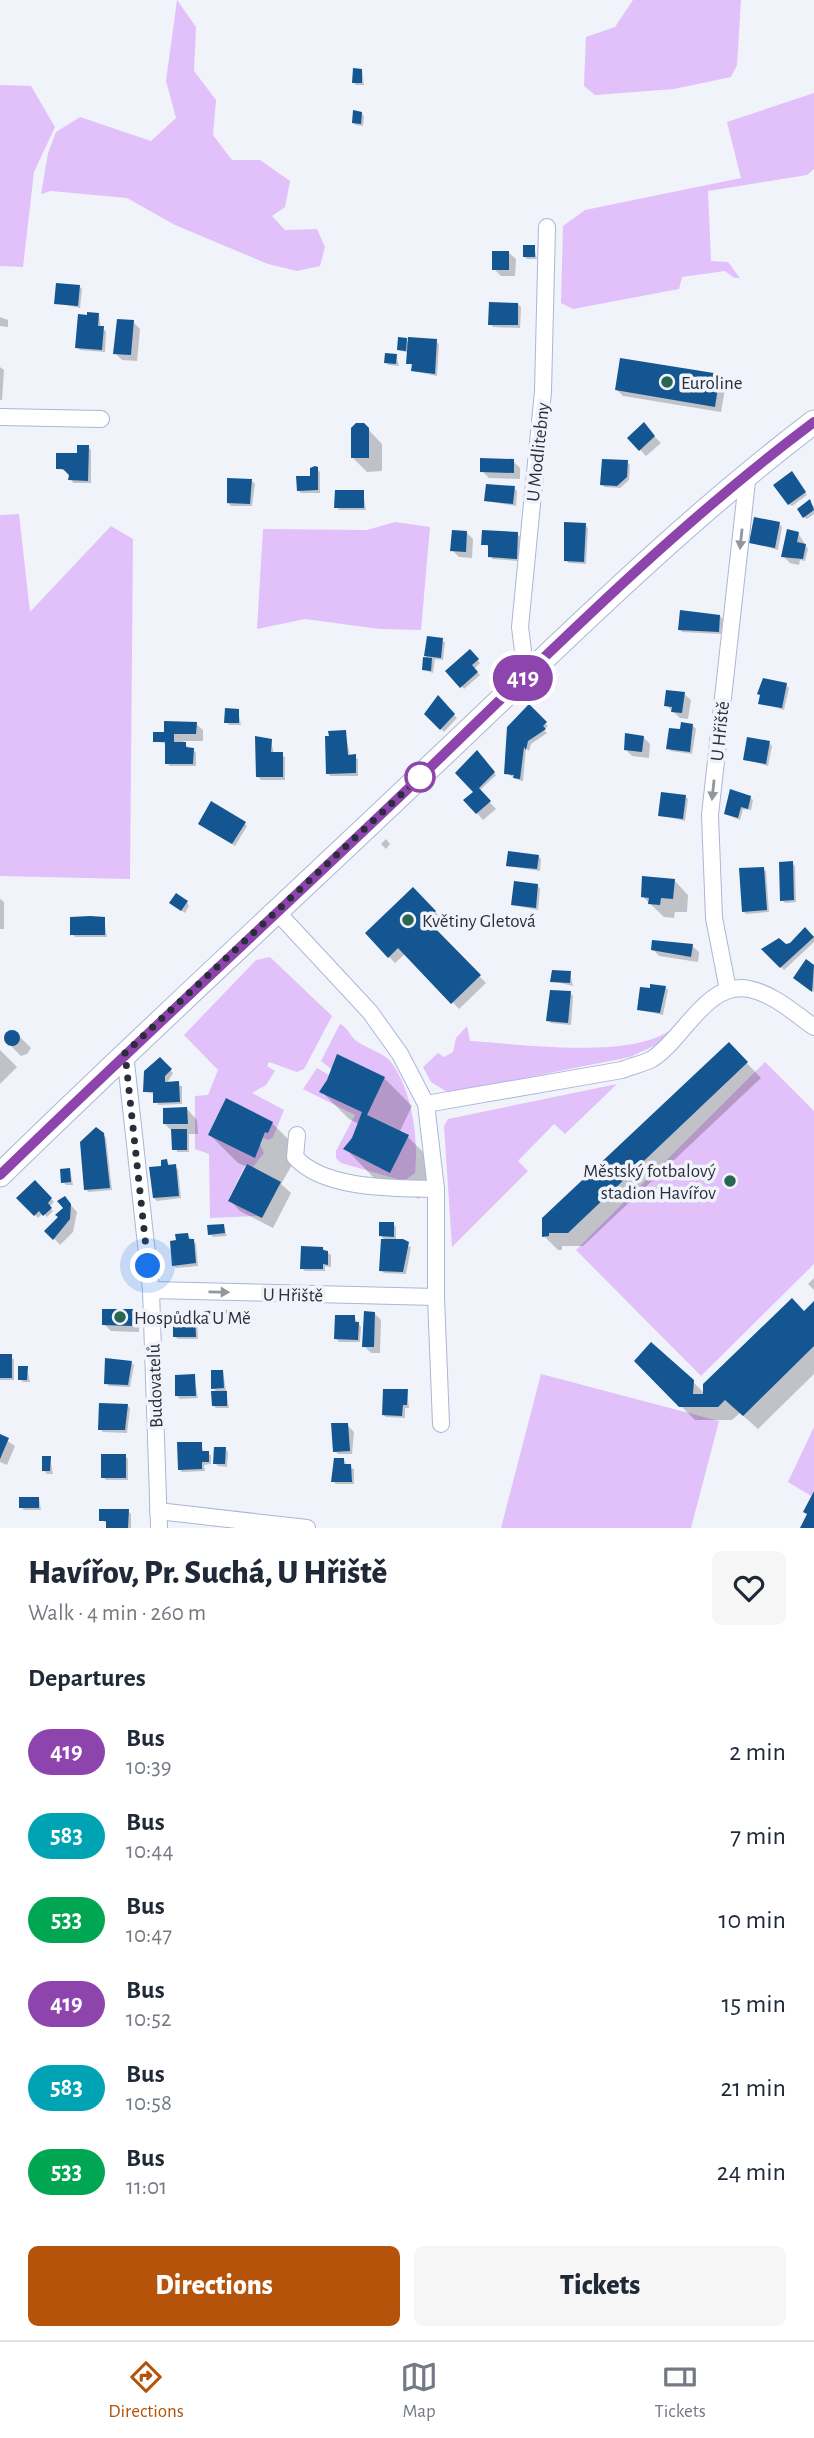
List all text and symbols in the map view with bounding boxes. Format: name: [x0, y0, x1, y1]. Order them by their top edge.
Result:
marker: Euroline: [659, 374, 675, 390]
place label: Euroline: [681, 374, 743, 393]
street label: U Modlitebny: [524, 402, 553, 503]
one-way arrow: [735, 529, 746, 551]
line badge: 419: [483, 655, 563, 701]
text: 419: [507, 666, 539, 690]
street label: U Hřiště: [708, 700, 733, 762]
unlabelled marker: [405, 762, 435, 792]
one-way arrow: [707, 779, 718, 801]
marker: Květiny Gletová: [400, 912, 416, 928]
place label: Květiny Gletová: [422, 912, 536, 931]
place label: Městský fotbalový stadion Havířov: [583, 1162, 716, 1203]
marker: Městský fotbalový stadion Havířov: [722, 1173, 738, 1189]
your location: [130, 1248, 165, 1283]
street label: U Hřiště: [263, 1285, 323, 1306]
one-way arrow: [208, 1286, 230, 1298]
marker: Hospůdka U Mě: [112, 1309, 128, 1325]
place label: Hospůdka U Mě: [134, 1309, 251, 1328]
street label: Budovatelů: [145, 1343, 166, 1428]
button: heart: [712, 1551, 786, 1625]
text: Havířov, Pr. Suchá, U Hřiště: [28, 1557, 387, 1590]
text: Walk · 4 min · 260 m: [28, 1602, 206, 1625]
text: Departures: [28, 1665, 146, 1691]
text: Bus: [126, 1725, 165, 1751]
text: 2 min: [729, 1739, 786, 1765]
text: 419: [50, 1740, 83, 1764]
text: 10:39: [126, 1756, 172, 1779]
text: Bus: [126, 1809, 165, 1835]
text: 7 min: [730, 1823, 786, 1849]
text: 583: [50, 1824, 83, 1848]
text: 10:44: [126, 1840, 173, 1863]
text: Bus: [126, 1893, 165, 1919]
text: 10 min: [719, 1907, 786, 1933]
text: 533: [51, 1908, 82, 1932]
text: 10:47: [126, 1924, 172, 1947]
text: Bus: [126, 1977, 165, 2003]
text: 15 min: [721, 1991, 786, 2017]
text: 419: [50, 1992, 83, 2016]
text: 10:52: [126, 2008, 171, 2031]
text: Bus: [126, 2061, 165, 2087]
text: 21 min: [720, 2075, 786, 2101]
text: 583: [50, 2076, 83, 2100]
text: 10:58: [126, 2092, 172, 2115]
text: Bus: [126, 2145, 165, 2171]
text: 24 min: [717, 2159, 786, 2185]
text: 533: [51, 2160, 82, 2184]
text: 11:01: [126, 2176, 167, 2199]
button: Directions: [28, 2246, 400, 2326]
button: Tickets: [414, 2246, 786, 2326]
tab: Directions: [108, 2358, 184, 2423]
tab: Map: [400, 2358, 438, 2423]
tab: Tickets: [654, 2358, 706, 2423]

